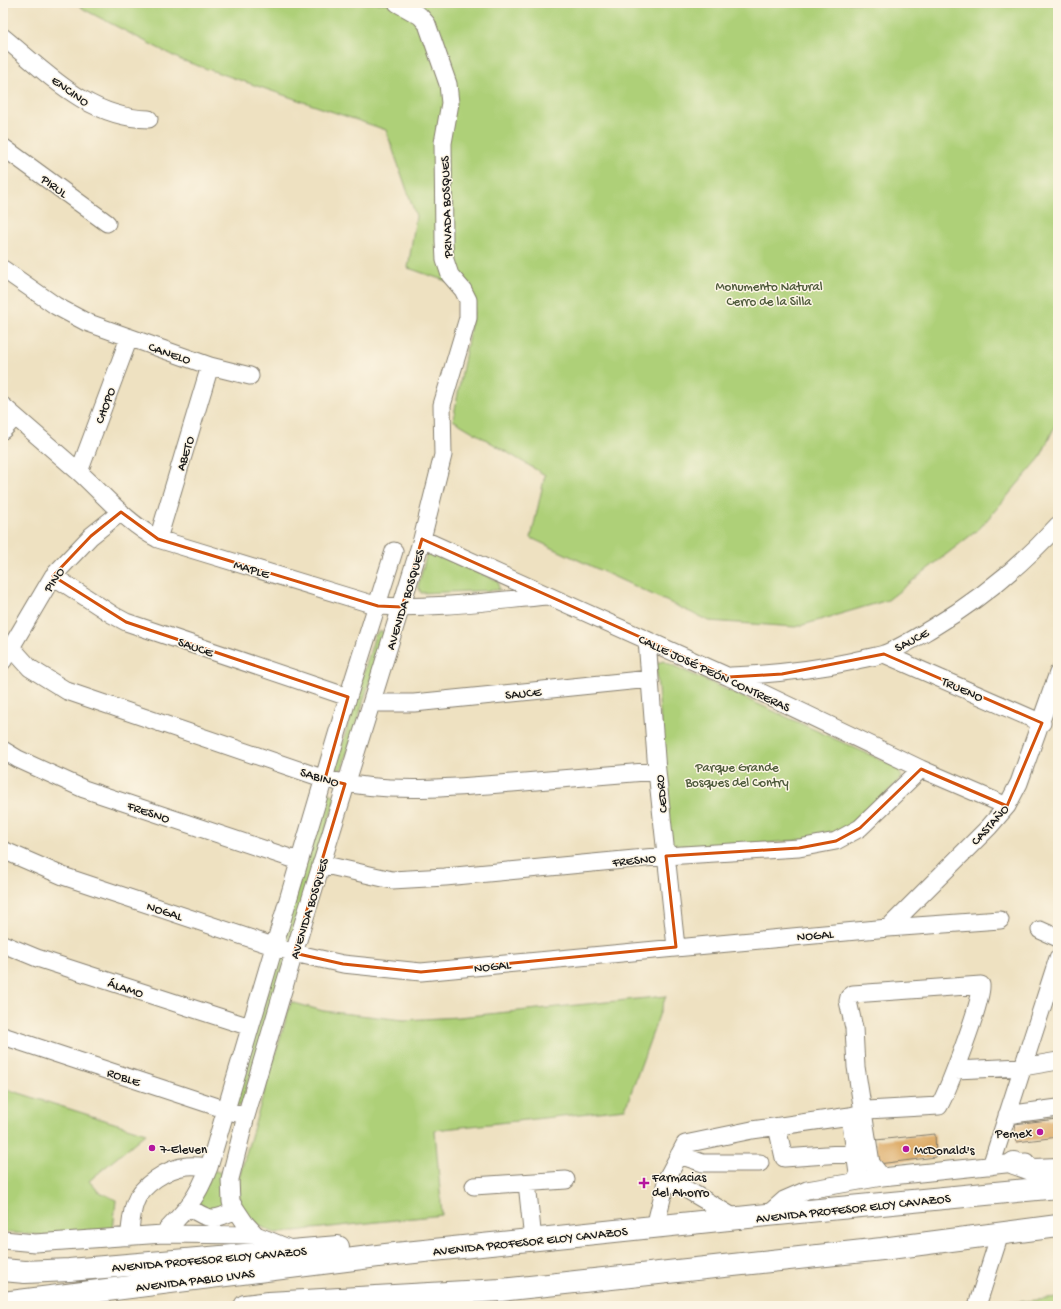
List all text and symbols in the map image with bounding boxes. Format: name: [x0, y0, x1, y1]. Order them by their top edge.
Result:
street label: ENCINO: [48, 73, 91, 111]
street label: PRIVADA BOSQUES: [438, 155, 457, 259]
street label: PIRUL: [36, 172, 71, 202]
park label: Monumento Natural Cerro de la Silla: [715, 280, 823, 310]
street label: CANELO: [146, 340, 193, 369]
street label: CHOPO: [93, 386, 120, 426]
street label: ABETO: [174, 435, 199, 473]
street label: AVENIDA BOSQUES: [384, 547, 429, 652]
street label: MAPLE: [232, 558, 272, 583]
street label: PINO: [41, 565, 69, 596]
street label: SAUCE: [893, 626, 933, 656]
street label: CALLE JOSÉ PEÓN CONTRERAS: [636, 632, 794, 717]
street label: SAUCE: [176, 635, 216, 662]
street label: TRUENO: [938, 674, 985, 706]
street label: SAUCE: [504, 685, 543, 704]
park label: Parque Grande Bosques del Contry: [684, 761, 789, 791]
street label: SABINO: [298, 765, 341, 791]
street label: CEDRO: [653, 774, 672, 814]
street label: FRESNO: [124, 799, 172, 828]
street label: CASTAÑO: [969, 802, 1013, 849]
street label: FRESNO: [611, 852, 657, 871]
street label: AVENIDA BOSQUES: [288, 856, 333, 961]
street label: NOGAL: [144, 900, 185, 926]
street label: NOGAL: [796, 927, 836, 946]
street label: NOGAL: [473, 958, 513, 977]
street label: ÁLAMO: [105, 976, 146, 1002]
street label: ROBLE: [105, 1066, 143, 1091]
place label: Pemex: [994, 1127, 1032, 1142]
marker: Pemex: [1035, 1127, 1045, 1137]
marker: 7-Eleven: [147, 1143, 157, 1153]
place label: 7-Eleven: [159, 1143, 208, 1158]
marker: McDonald's: [901, 1144, 911, 1154]
place label: McDonald's: [914, 1144, 976, 1159]
place label: Farmacias del Ahorro: [651, 1171, 710, 1201]
marker: Farmacias del Ahorro: [639, 1178, 649, 1188]
street label: AVENIDA PROFESOR ELOY CAVAZOS: [755, 1192, 952, 1227]
street label: AVENIDA PROFESOR ELOY CAVAZOS: [432, 1225, 629, 1260]
street label: AVENIDA PROFESOR ELOY CAVAZOS: [111, 1244, 308, 1276]
street label: AVENIDA PABLO LIVAS: [135, 1267, 257, 1296]

